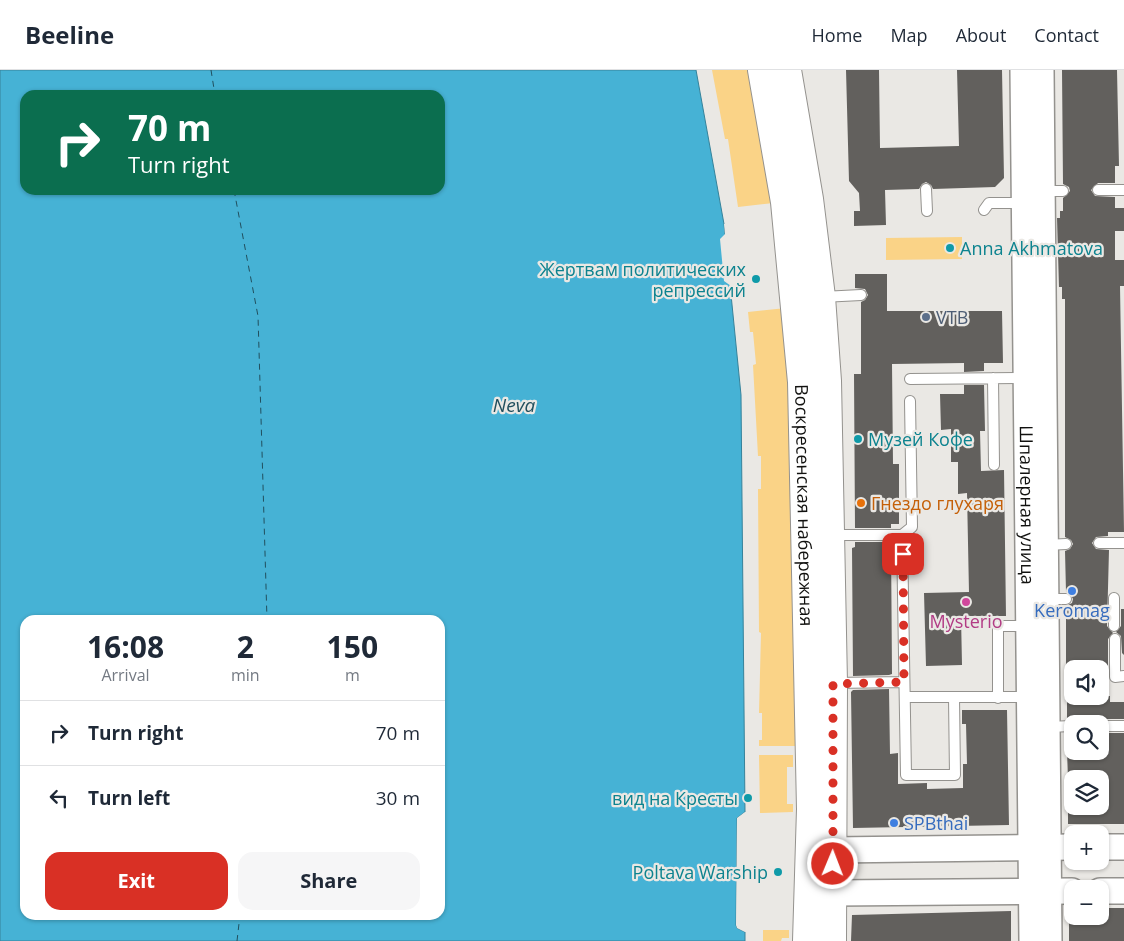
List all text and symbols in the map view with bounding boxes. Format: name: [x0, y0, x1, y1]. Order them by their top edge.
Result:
text: Beeline: [25, 18, 114, 51]
text: Home: [812, 23, 862, 47]
text: Map: [890, 23, 928, 47]
text: About: [956, 23, 1006, 47]
text: Contact: [1034, 23, 1099, 47]
text: 70 m: [128, 104, 211, 151]
icon: right: [45, 110, 110, 175]
text: Turn right: [128, 149, 230, 179]
place label: Anna Akhmatova: [960, 236, 1103, 260]
marker: Anna Akhmatova: [944, 242, 956, 254]
place label: Жертвам политических репрессий: [540, 257, 747, 302]
marker: Жертвам политических репрессий: [750, 273, 762, 285]
place label: VTB: [936, 305, 968, 329]
marker: VTB: [920, 311, 932, 323]
street label: Воскресенская набережная: [790, 384, 819, 627]
water label: Neva: [493, 392, 535, 418]
street label: Шпалерная улица: [1015, 425, 1040, 585]
place label: Музей Кофе: [868, 427, 973, 451]
marker: Музей Кофе: [852, 433, 864, 445]
place label: Гнездо глухаря: [871, 491, 1004, 515]
marker: Гнездо глухаря: [855, 497, 867, 509]
pin: [882, 533, 924, 575]
icon: arrive: [889, 540, 917, 568]
marker: Keromag: [1066, 585, 1078, 597]
marker: Mysterio: [960, 596, 972, 608]
place label: Keromag: [1034, 598, 1110, 622]
place label: Mysterio: [929, 609, 1003, 633]
text: 16:08: [87, 626, 164, 667]
text: 2: [237, 626, 254, 667]
text: 150: [327, 626, 378, 667]
map controls: [1064, 660, 1109, 925]
button: sound: [1064, 660, 1109, 705]
text: Arrival: [101, 664, 150, 686]
text: min: [231, 664, 260, 686]
text: m: [345, 664, 360, 686]
button: search: [1064, 715, 1109, 760]
icon: right: [45, 719, 73, 747]
text: Turn right: [88, 720, 183, 746]
text: 70 m: [376, 720, 420, 746]
button: layers: [1064, 770, 1109, 815]
icon: left: [45, 784, 73, 812]
text: Turn left: [88, 785, 170, 811]
text: 30 m: [376, 785, 420, 811]
place label: вид на Кресты: [612, 786, 738, 810]
marker: вид на Кресты: [742, 792, 754, 804]
place label: SPBthai: [904, 811, 968, 835]
marker: SPBthai: [888, 817, 900, 829]
button: +: [1064, 825, 1109, 870]
position arrow: [806, 837, 858, 889]
button: Exit: [45, 852, 228, 910]
button: Share: [238, 852, 420, 910]
place label: Poltava Warship: [633, 860, 768, 884]
marker: Poltava Warship: [772, 866, 784, 878]
button: −: [1064, 880, 1109, 925]

